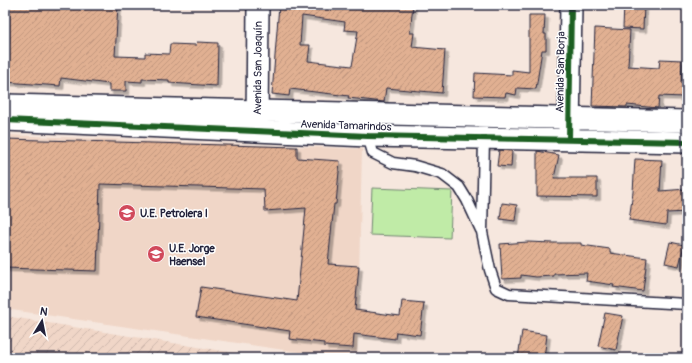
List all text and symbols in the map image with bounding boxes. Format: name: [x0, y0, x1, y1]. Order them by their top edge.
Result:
street label: Avenida San Joaquín: [251, 21, 265, 115]
street label: Avenida San Borja: [553, 31, 568, 113]
street label: Avenida Tamarindos: [300, 117, 392, 134]
school or university icon: U.E. Petrolera I: [117, 203, 137, 223]
place label: U.E. Petrolera I: [140, 207, 208, 220]
place label: U.E. Jorge Haensel: [169, 242, 215, 268]
school or university icon: U.E. Jorge Haensel: [146, 244, 166, 264]
north arrow: [22, 301, 62, 341]
text: N: [39, 305, 49, 319]

